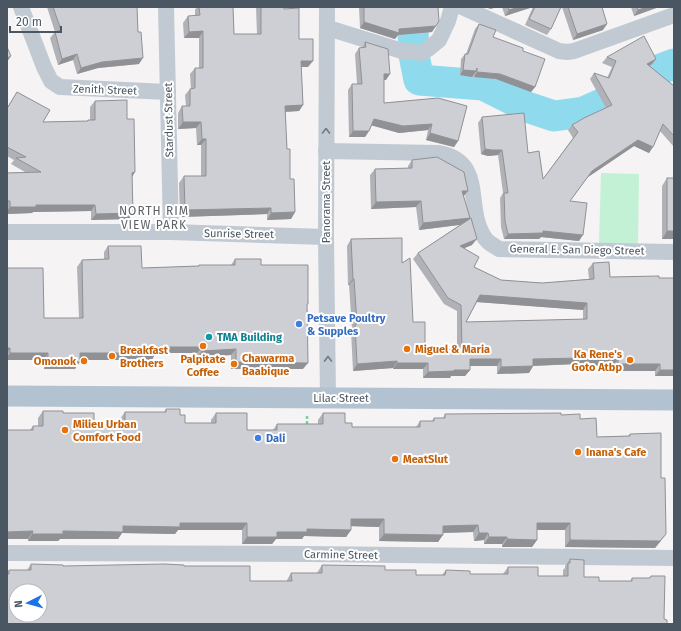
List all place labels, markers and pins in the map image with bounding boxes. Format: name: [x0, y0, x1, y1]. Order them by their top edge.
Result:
place label: Petsave Poultry & Supples: [307, 312, 386, 338]
marker: Petsave Poultry & Supples: [294, 319, 304, 329]
place label: TMA Building: [217, 331, 283, 344]
marker: TMA Building: [204, 332, 214, 342]
marker: Palpitate Coffee: [198, 341, 208, 351]
place label: Miguel & Maria: [415, 343, 490, 356]
place label: Breakfast Brothers: [120, 344, 169, 370]
marker: Miguel & Maria: [402, 344, 412, 354]
place label: Ka Rene's Goto Atbp: [572, 348, 623, 374]
marker: Breakfast Brothers: [107, 351, 117, 361]
place label: Chawarma Baabique: [242, 352, 294, 378]
place label: Palpitate Coffee: [180, 353, 226, 379]
place label: Omonok: [34, 355, 77, 368]
marker: Ka Rene's Goto Atbp: [625, 355, 635, 365]
marker: Omonok: [79, 356, 89, 366]
marker: Chawarma Baabique: [229, 359, 239, 369]
place label: Milieu Urban Comfort Food: [73, 418, 141, 444]
marker: Milieu Urban Comfort Food: [60, 425, 70, 435]
place label: Dali: [266, 432, 285, 445]
marker: Dali: [253, 433, 263, 443]
place label: Inana's Cafe: [586, 446, 646, 459]
marker: Inana's Cafe: [573, 447, 583, 457]
place label: MeatSlut: [403, 453, 449, 466]
marker: MeatSlut: [390, 454, 400, 464]

